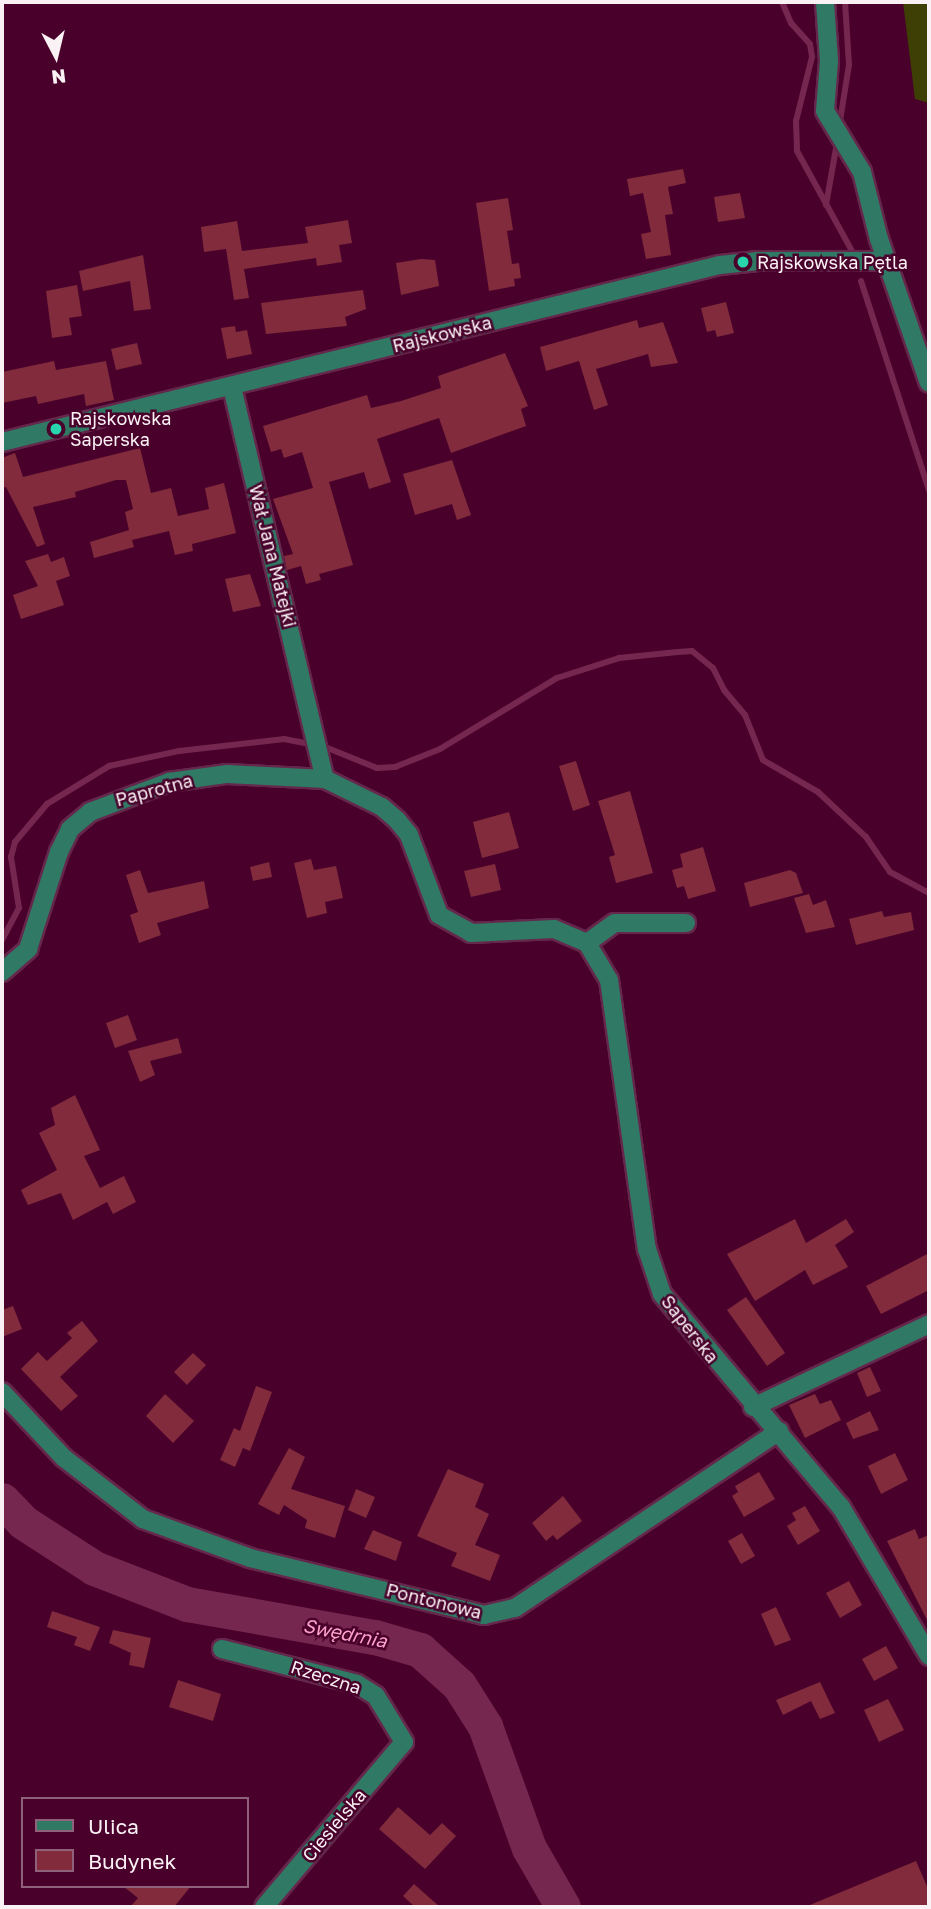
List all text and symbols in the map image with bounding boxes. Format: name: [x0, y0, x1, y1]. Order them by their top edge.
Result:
north arrow: [21, 21, 91, 91]
text: N: [50, 65, 67, 90]
place label: Rajskowska Pętla: [757, 251, 908, 273]
marker: Rajskowska Pętla: [735, 254, 751, 270]
street label: Rajskowska: [390, 311, 494, 357]
place label: Rajskowska Saperska: [70, 408, 171, 450]
marker: Rajskowska Saperska: [48, 421, 64, 437]
street label: Wał Jana Matejki: [245, 482, 301, 630]
street label: Paprotna: [113, 769, 195, 811]
street label: Saperska: [657, 1291, 723, 1367]
street label: Pontonowa: [384, 1579, 484, 1623]
water label: Swędrnia: [301, 1614, 389, 1652]
street label: Rzeczna: [288, 1656, 364, 1698]
street label: Ciesielska: [298, 1784, 370, 1866]
legend: [21, 1797, 248, 1888]
text: Ulica: [88, 1813, 139, 1839]
text: Budynek: [88, 1848, 176, 1874]

